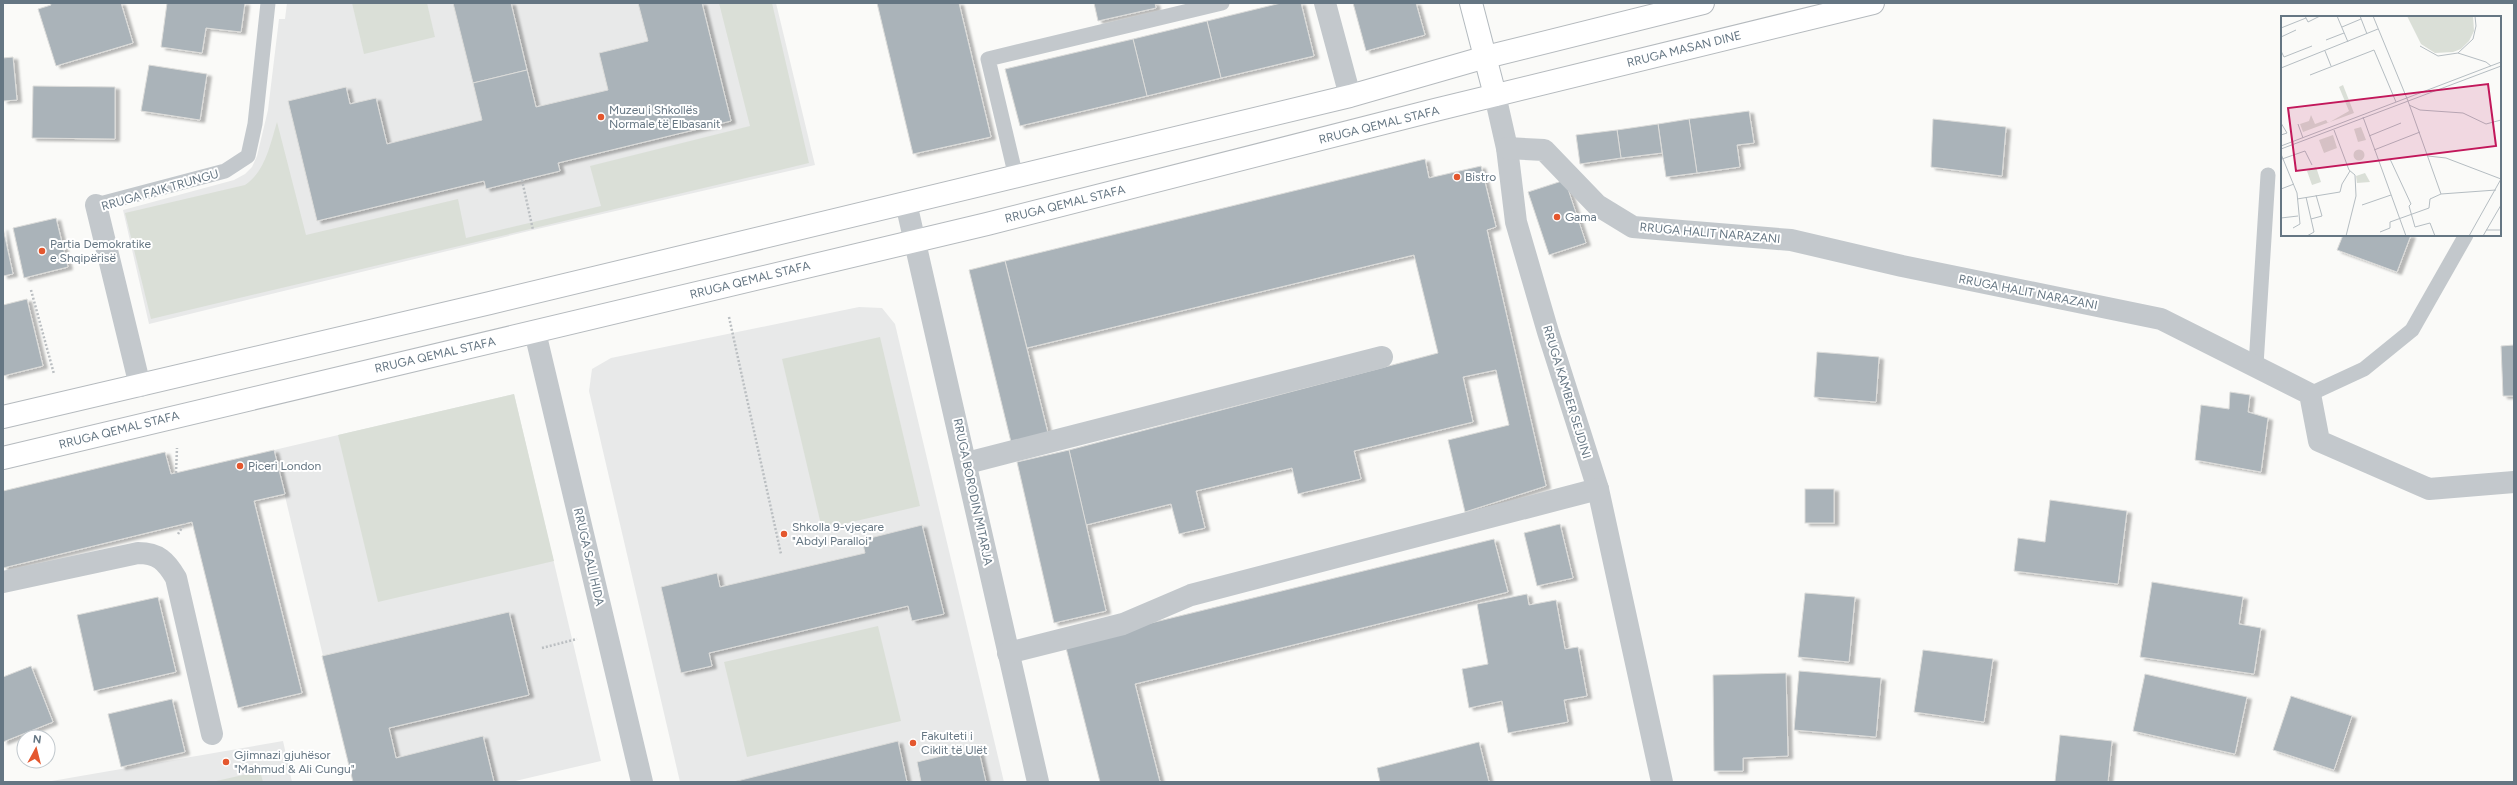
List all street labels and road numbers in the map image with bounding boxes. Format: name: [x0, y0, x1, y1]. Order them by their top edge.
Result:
street label: RRUGA MASAN DINE: [1625, 28, 1743, 70]
street label: RRUGA QEMAL STAFA: [1317, 103, 1441, 147]
street label: RRUGA FAIK TRUNGU: [100, 167, 220, 213]
street label: RRUGA QEMAL STAFA: [1003, 182, 1127, 226]
street label: RRUGA HALIT NARAZANI: [1639, 220, 1781, 246]
street label: RRUGA QEMAL STAFA: [688, 258, 812, 302]
street label: RRUGA HALIT NARAZANI: [1957, 272, 2099, 312]
street label: RRUGA KAMBER SEJDINI: [1540, 324, 1594, 460]
street label: RRUGA QEMAL STAFA: [373, 334, 497, 376]
street label: RRUGA QEMAL STAFA: [57, 408, 181, 452]
street label: RRUGA BORODIN MITARJA: [951, 417, 995, 567]
street label: RRUGA SALI HIDA: [571, 507, 607, 607]

